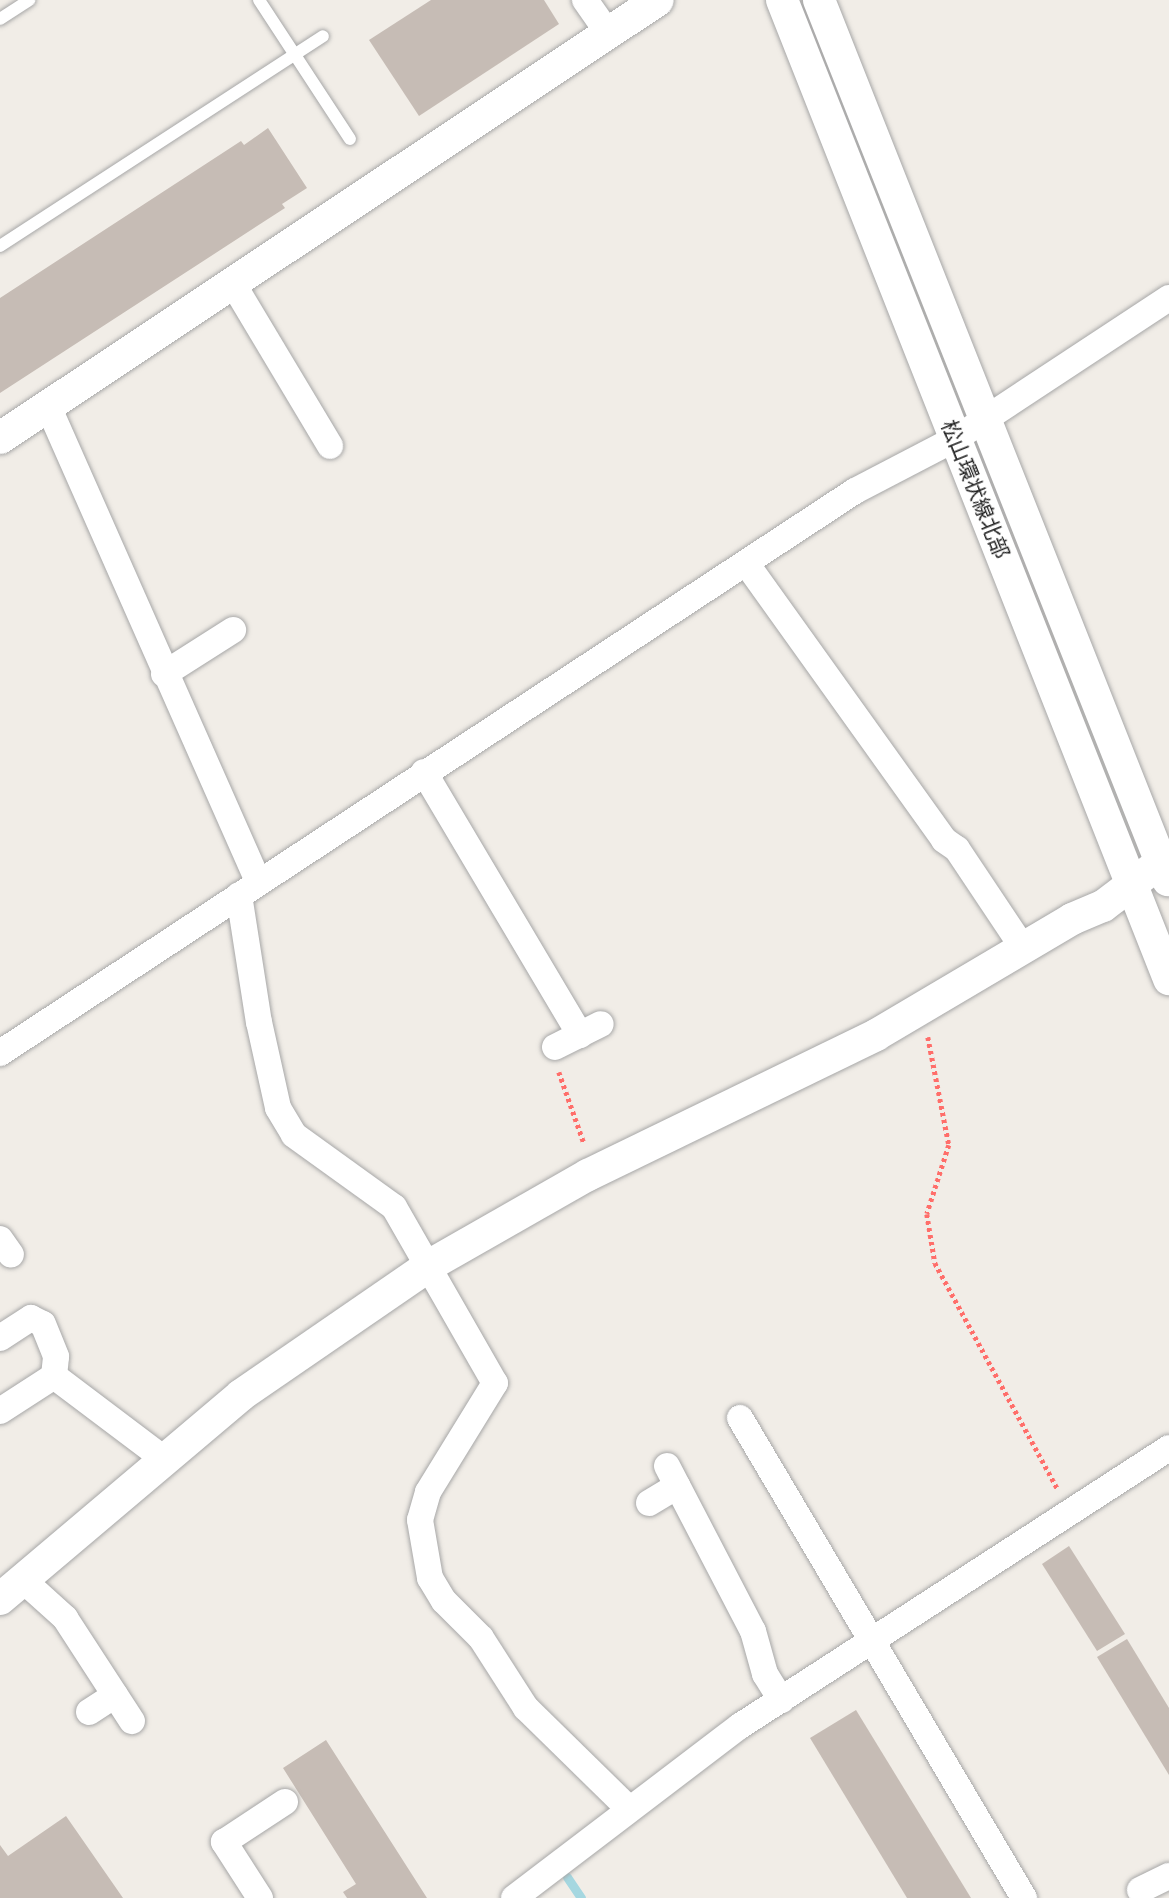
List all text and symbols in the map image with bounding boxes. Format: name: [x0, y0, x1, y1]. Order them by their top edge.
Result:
street label: 松山環状線北部: [937, 416, 1015, 562]

